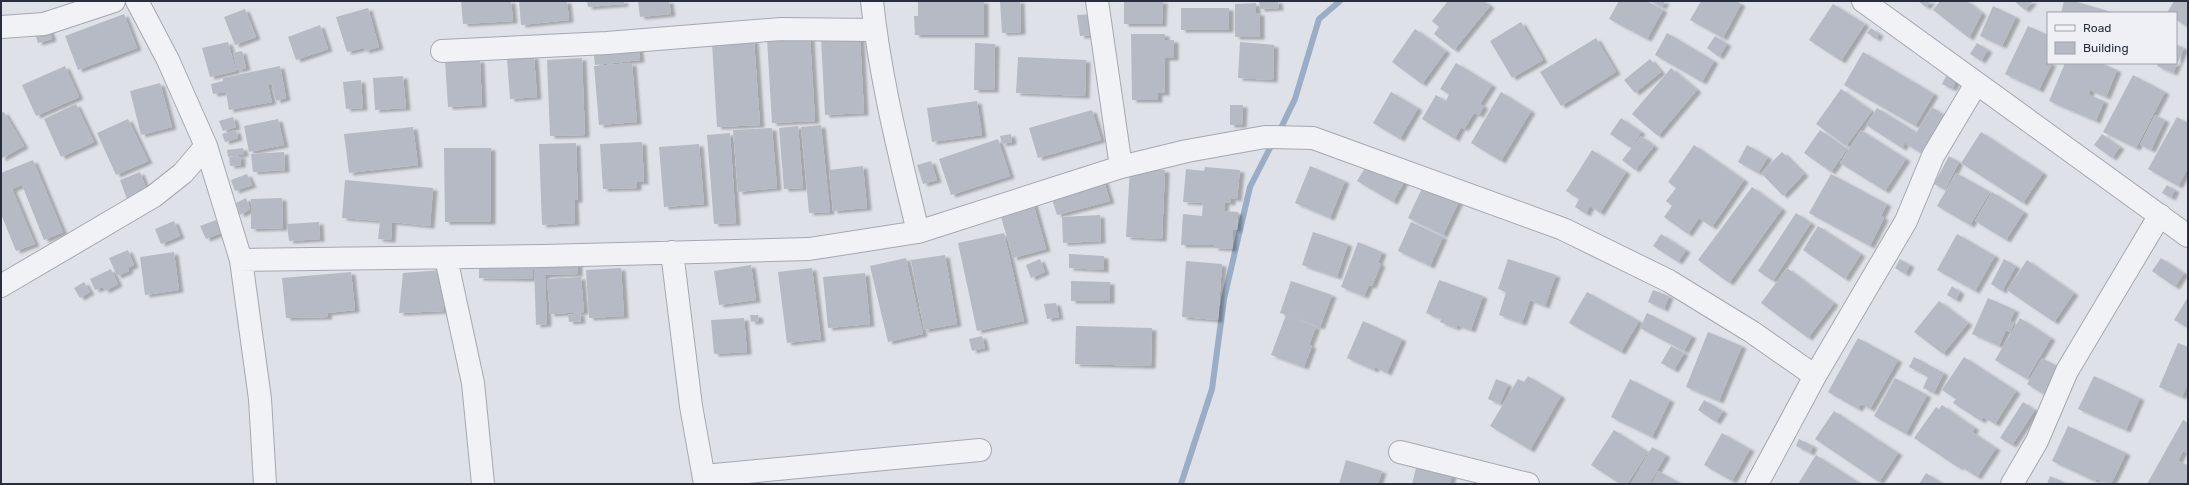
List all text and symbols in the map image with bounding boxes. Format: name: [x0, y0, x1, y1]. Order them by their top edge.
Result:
legend: [2047, 12, 2177, 64]
text: Road: [2083, 21, 2111, 35]
text: Building: [2083, 41, 2129, 55]

